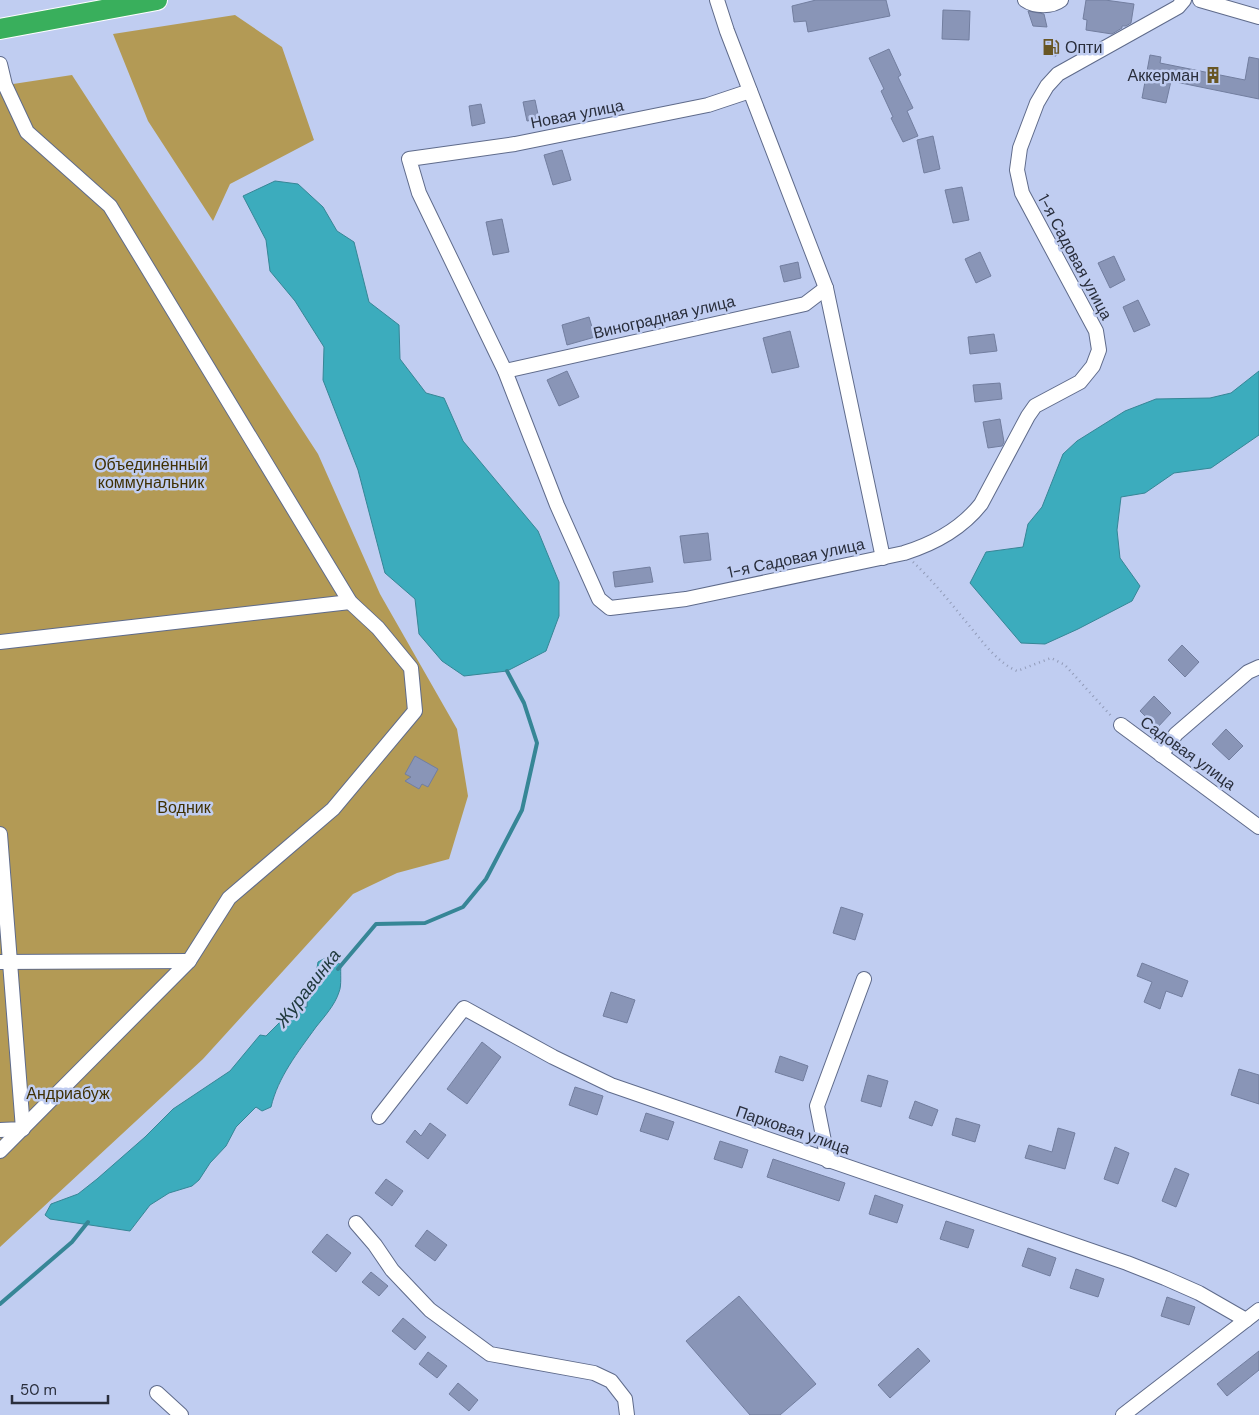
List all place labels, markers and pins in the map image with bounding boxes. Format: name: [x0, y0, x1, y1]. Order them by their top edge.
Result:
fuel station icon: Опти: [1041, 37, 1061, 57]
place label: Опти: [1065, 37, 1102, 58]
place label: Аккерман: [1128, 65, 1199, 86]
building icon: Аккерман: [1203, 65, 1223, 85]

